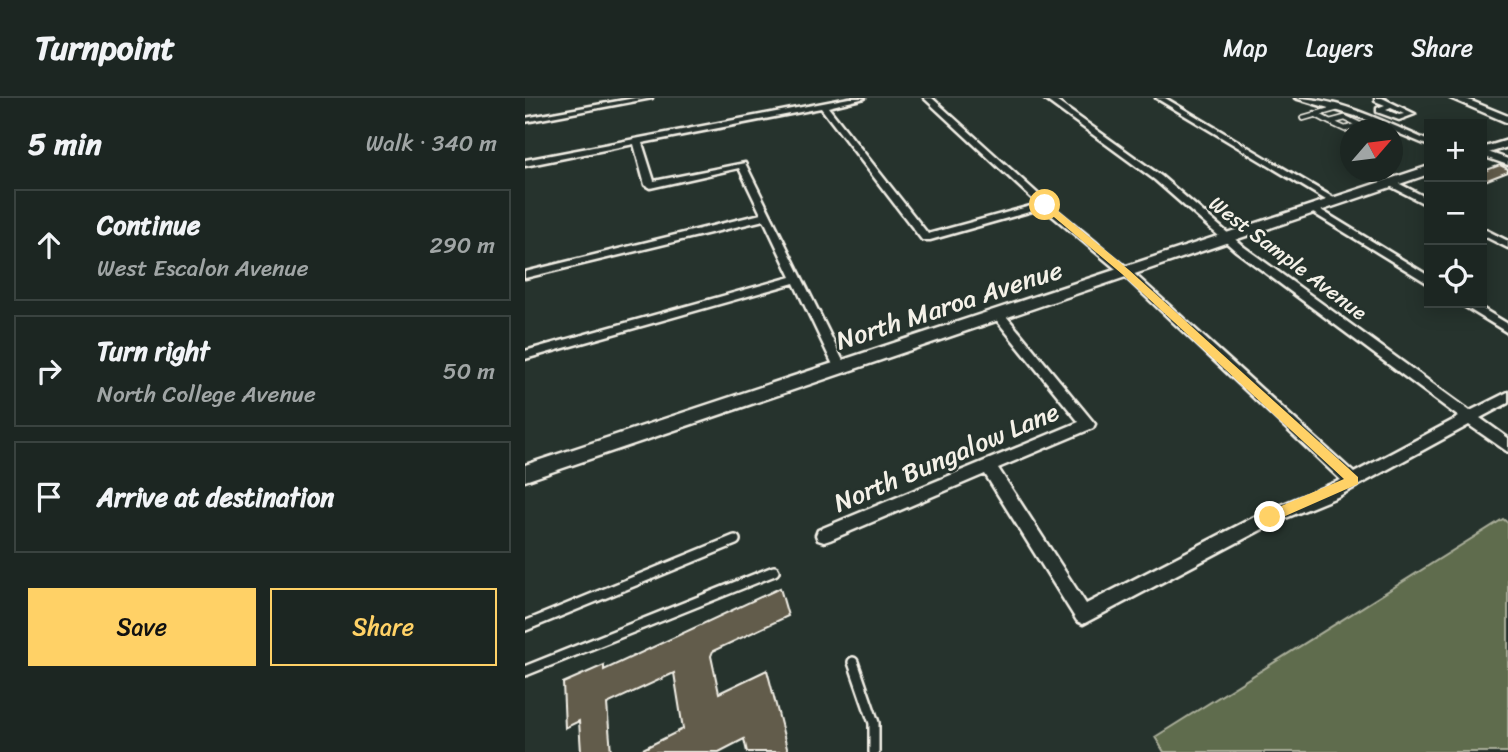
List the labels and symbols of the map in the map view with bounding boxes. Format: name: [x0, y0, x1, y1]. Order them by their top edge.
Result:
north arrow: [1340, 119, 1403, 182]
street label: West Sample Avenue: [1200, 185, 1376, 331]
route start: [1029, 189, 1060, 220]
street label: North Maroa Avenue: [830, 247, 1068, 363]
street label: North Bungalow Lane: [826, 388, 1067, 525]
route end: [1254, 501, 1285, 532]

